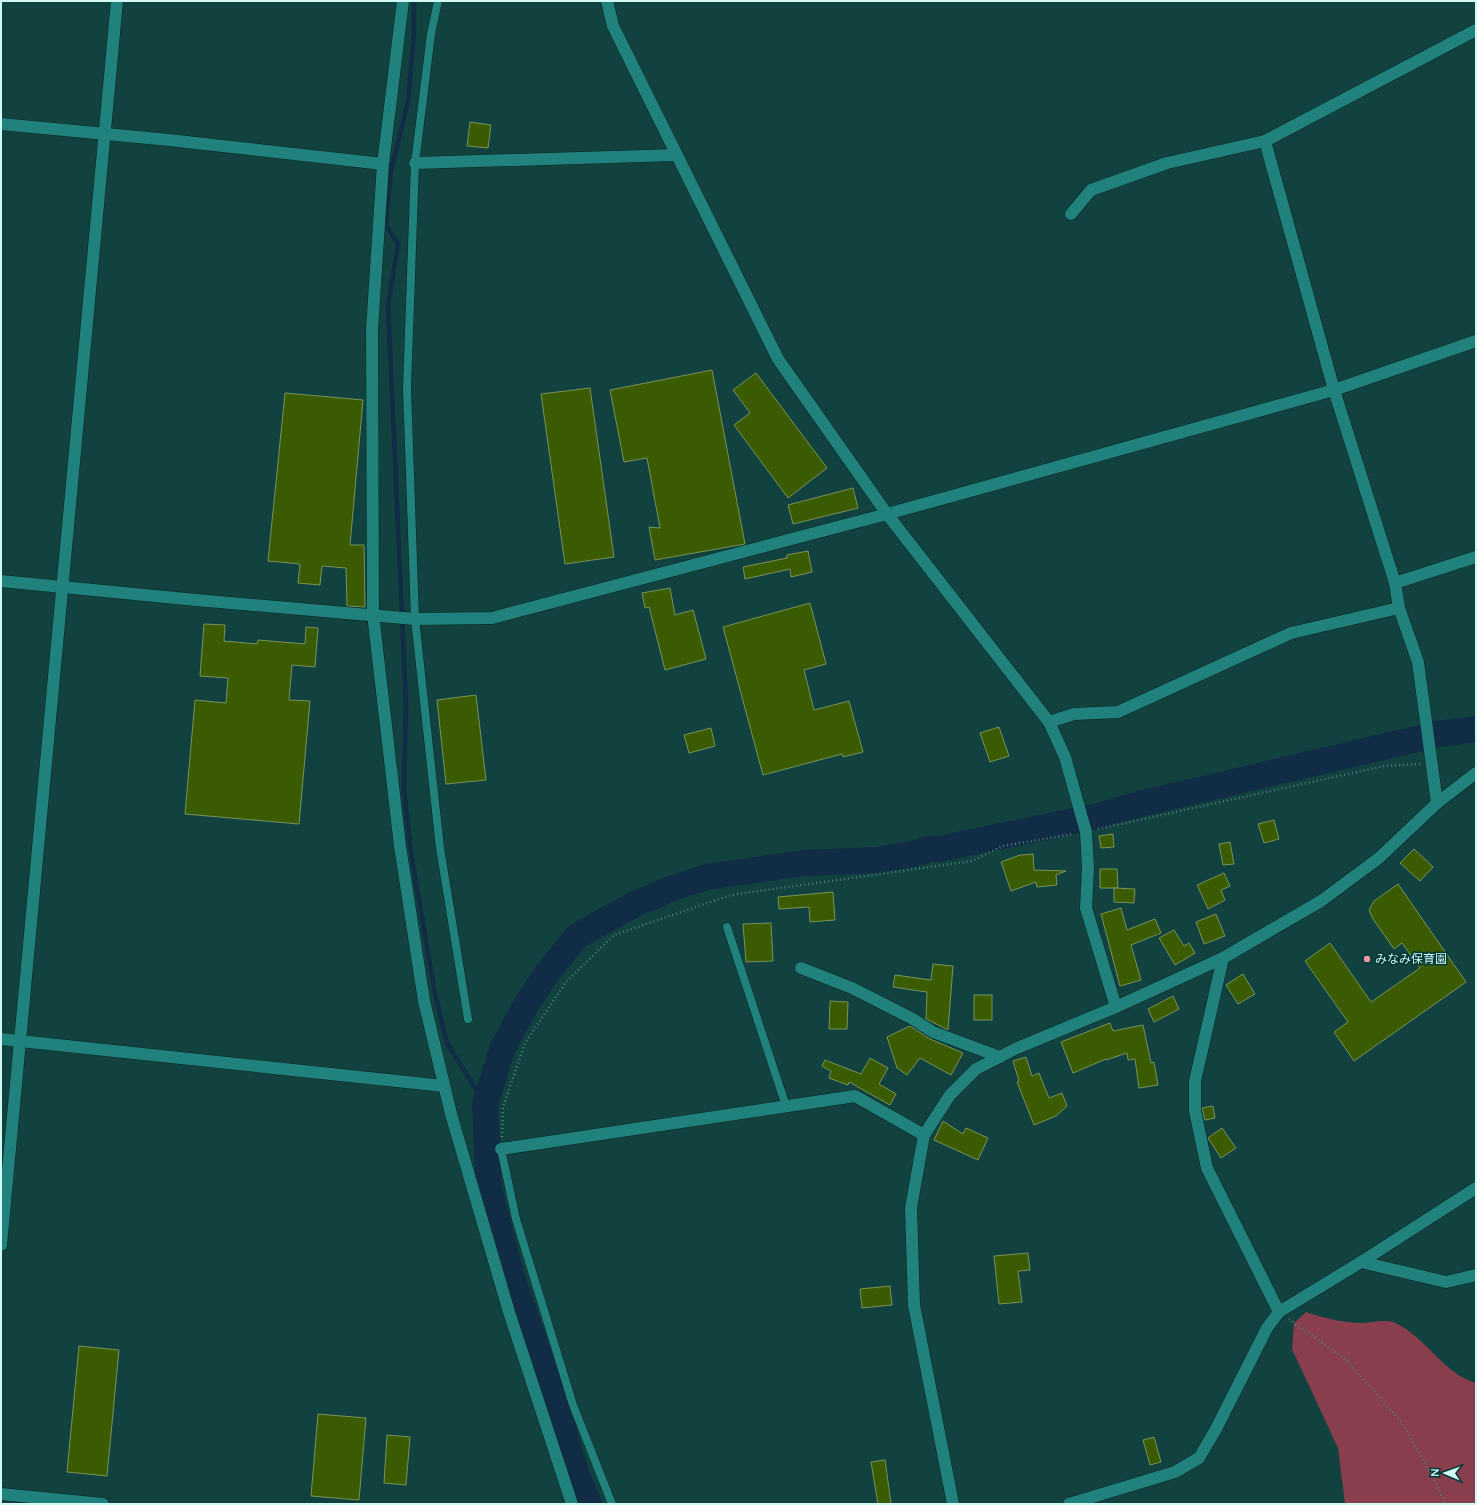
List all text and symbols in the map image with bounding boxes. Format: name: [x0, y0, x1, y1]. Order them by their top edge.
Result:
place label: みなみ保育園: [1375, 951, 1447, 966]
marker: みなみ保育園: [1362, 954, 1372, 964]
north arrow: [1425, 1453, 1465, 1493]
text: N: [1428, 1468, 1441, 1477]

